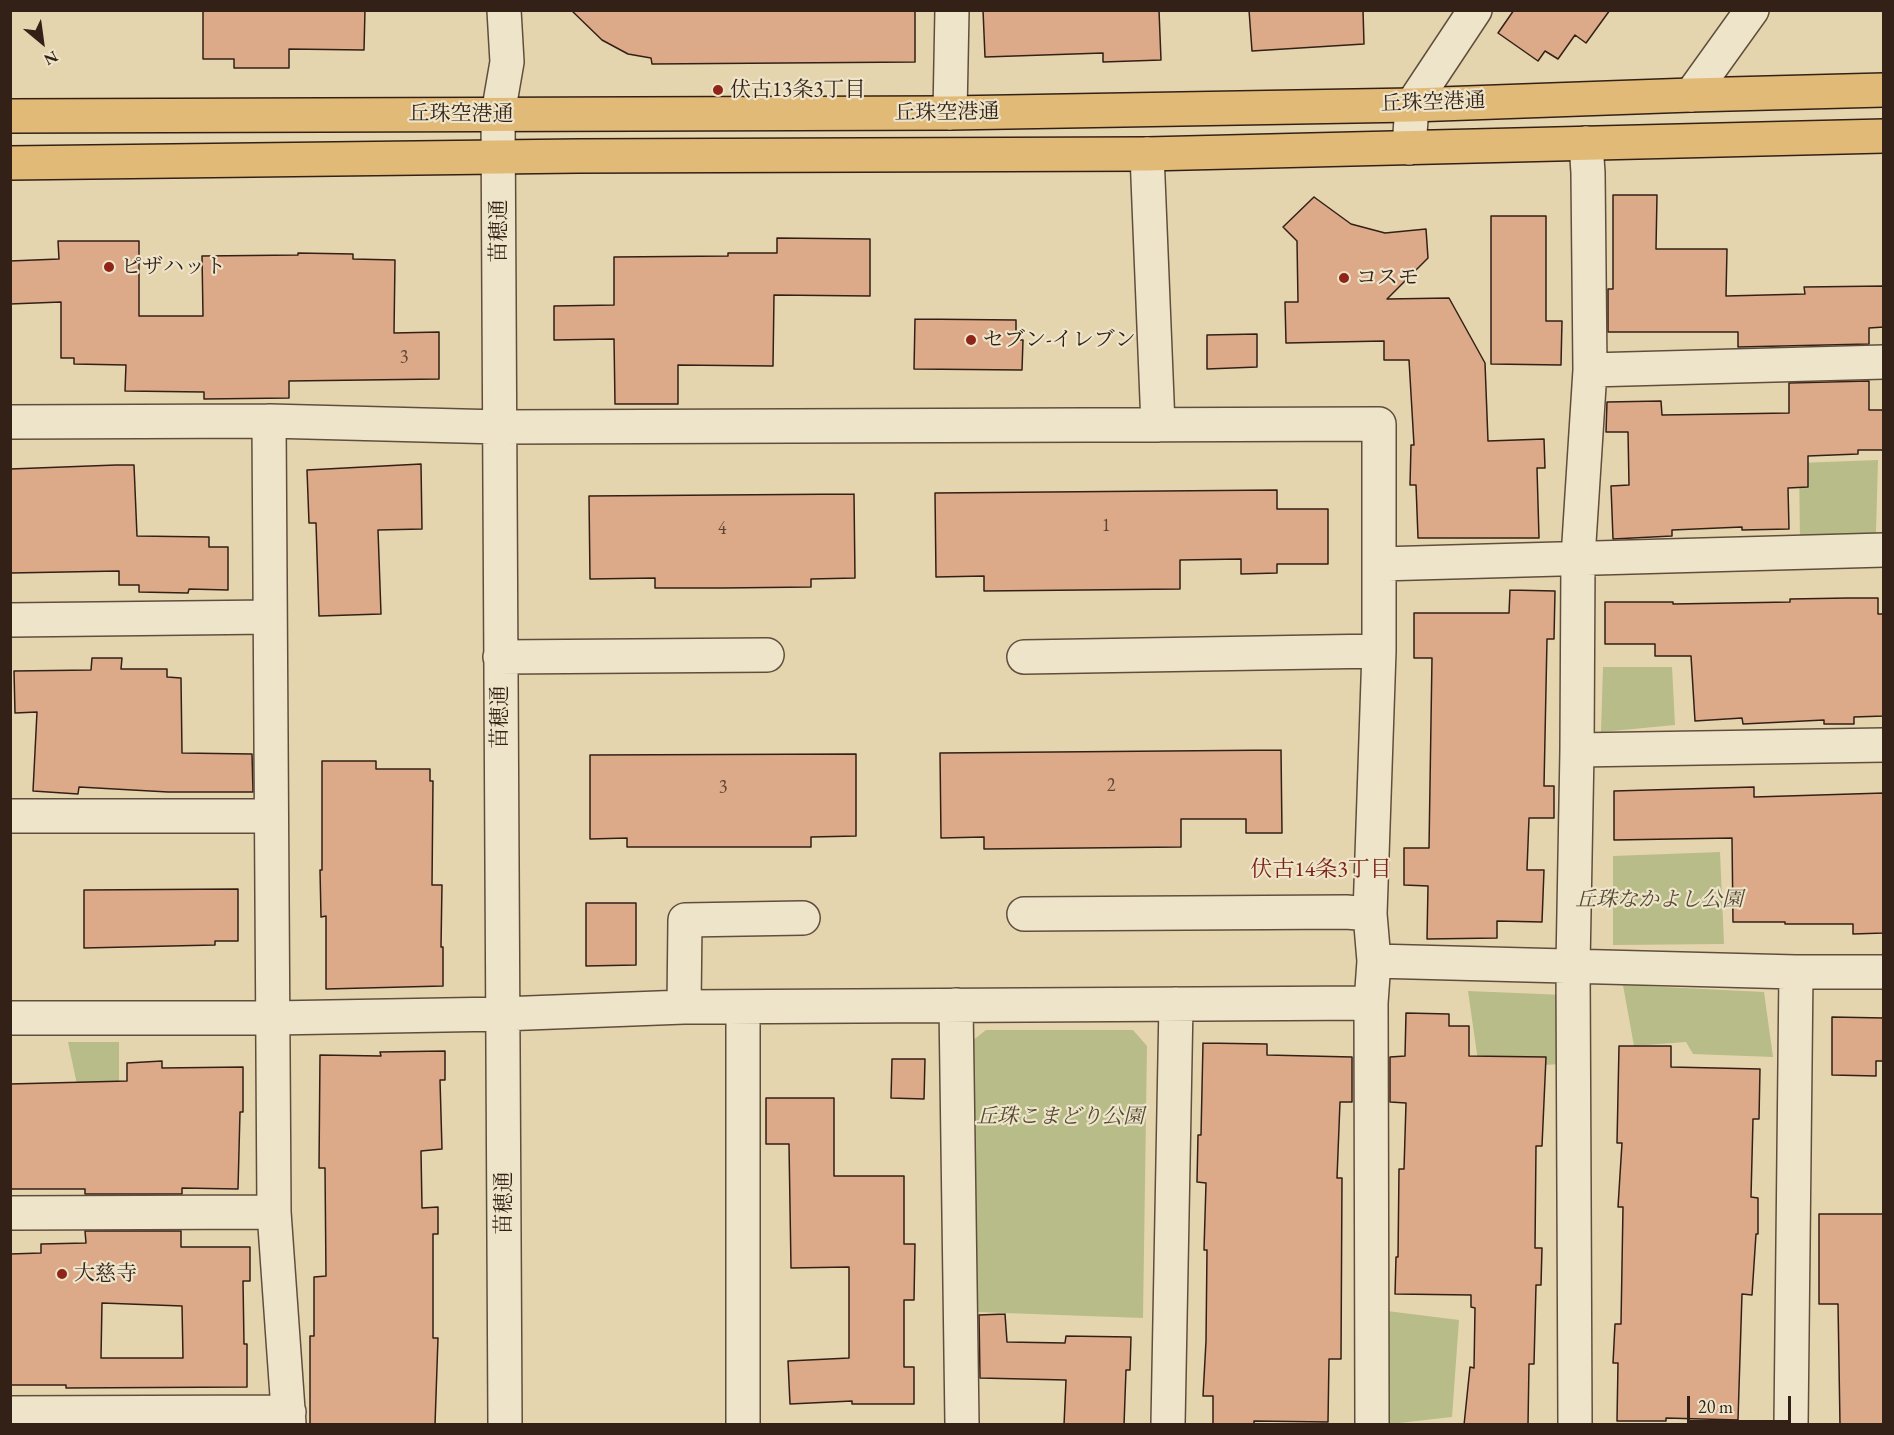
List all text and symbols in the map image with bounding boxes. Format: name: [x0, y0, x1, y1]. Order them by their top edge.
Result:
north arrow: [12, 12, 72, 72]
text: N: [40, 46, 62, 71]
place label: 伏古13条3丁目: [730, 77, 865, 103]
marker: 伏古13条3丁目: [711, 83, 725, 97]
street label: 丘珠空港通: [1380, 89, 1486, 117]
street label: 丘珠空港通: [894, 99, 1000, 127]
street label: 丘珠空港通: [409, 101, 513, 127]
street label: 苗穂通: [486, 200, 512, 262]
place label: ピザハット: [121, 254, 226, 280]
marker: ピザハット: [102, 260, 116, 274]
place label: コスモ: [1356, 265, 1419, 291]
marker: コスモ: [1337, 271, 1351, 285]
place label: セブン-イレブン: [983, 327, 1136, 353]
marker: セブン-イレブン: [964, 333, 978, 347]
house number: 3: [400, 347, 408, 369]
house number: 1: [1102, 515, 1110, 537]
house number: 4: [718, 518, 726, 540]
street label: 苗穂通: [487, 686, 513, 748]
house number: 2: [1107, 775, 1115, 797]
house number: 3: [719, 777, 727, 799]
district label: 伏古14条3丁目: [1250, 857, 1392, 883]
park label: 丘珠なかよし公園: [1575, 887, 1743, 913]
park label: 丘珠こまどり公園: [976, 1104, 1144, 1130]
street label: 苗穂通: [491, 1172, 517, 1234]
place label: 大慈寺: [74, 1261, 137, 1287]
marker: 大慈寺: [55, 1267, 69, 1281]
scale bar: [1690, 1384, 1794, 1422]
text: 20 m: [1698, 1395, 1733, 1418]

